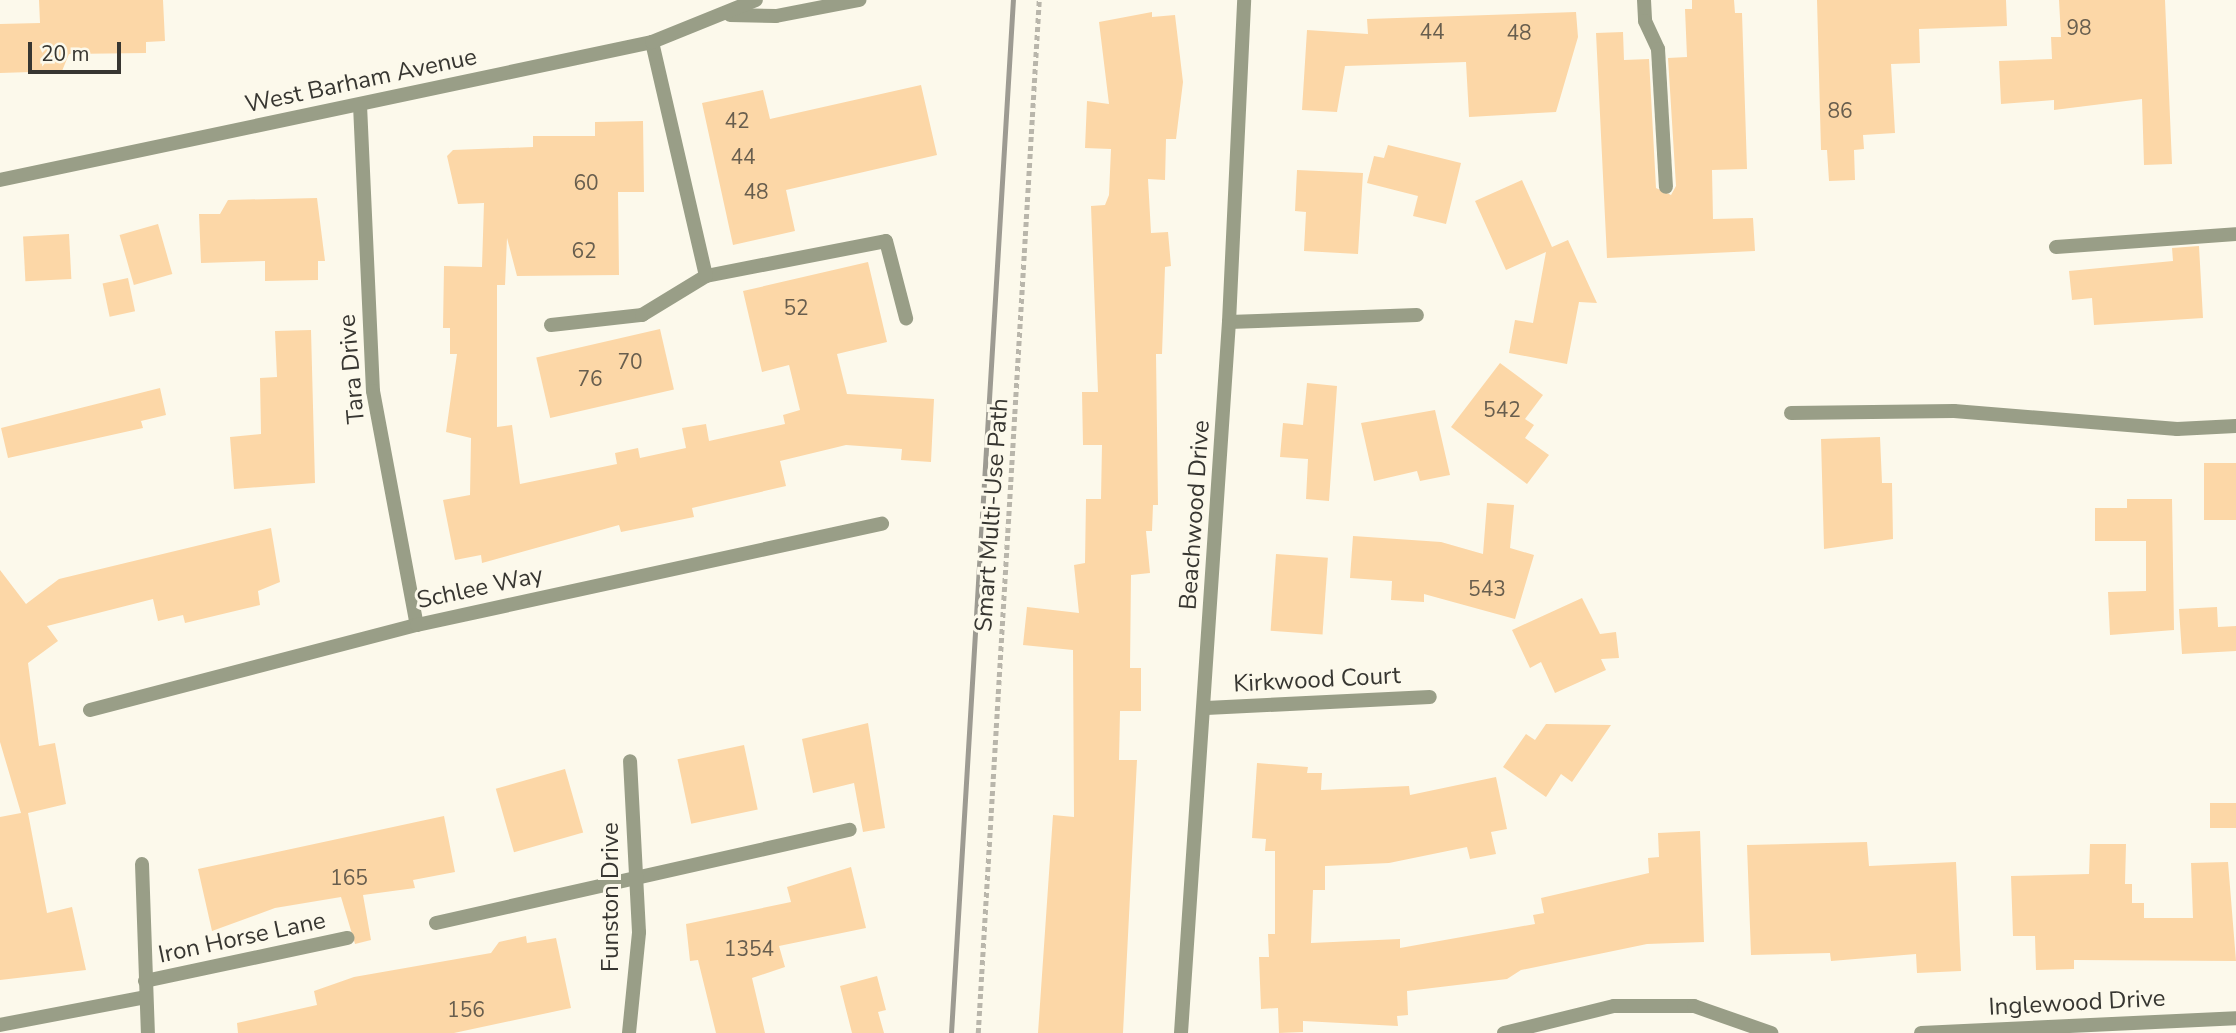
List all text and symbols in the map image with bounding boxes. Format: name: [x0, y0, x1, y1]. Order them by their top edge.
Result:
house number: 98: [2066, 15, 2092, 41]
house number: 44: [1419, 19, 1445, 45]
house number: 48: [1506, 20, 1532, 46]
scale bar: [32, 28, 124, 72]
text: 20 m: [41, 40, 90, 68]
street label: West Barham Avenue: [243, 42, 479, 120]
house number: 86: [1827, 98, 1853, 124]
house number: 42: [724, 108, 750, 134]
house number: 44: [730, 144, 756, 170]
house number: 60: [573, 170, 599, 196]
house number: 48: [743, 179, 769, 205]
house number: 62: [571, 238, 597, 264]
house number: 52: [783, 295, 809, 321]
street label: Tara Drive: [333, 313, 371, 425]
house number: 70: [617, 349, 643, 375]
house number: 76: [577, 366, 603, 392]
street label: Smart Multi-Use Path: [969, 397, 1015, 633]
house number: 542: [1483, 397, 1521, 423]
street label: Beachwood Drive: [1174, 419, 1216, 611]
street label: Schlee Way: [414, 561, 546, 615]
house number: 543: [1468, 576, 1506, 602]
street label: Kirkwood Court: [1233, 661, 1401, 699]
street label: Funston Drive: [597, 822, 625, 972]
house number: 165: [330, 865, 368, 891]
street label: Iron Horse Lane: [156, 906, 328, 970]
house number: 1354: [724, 936, 774, 962]
street label: Inglewood Drive: [1988, 984, 2166, 1022]
house number: 156: [447, 997, 485, 1023]

